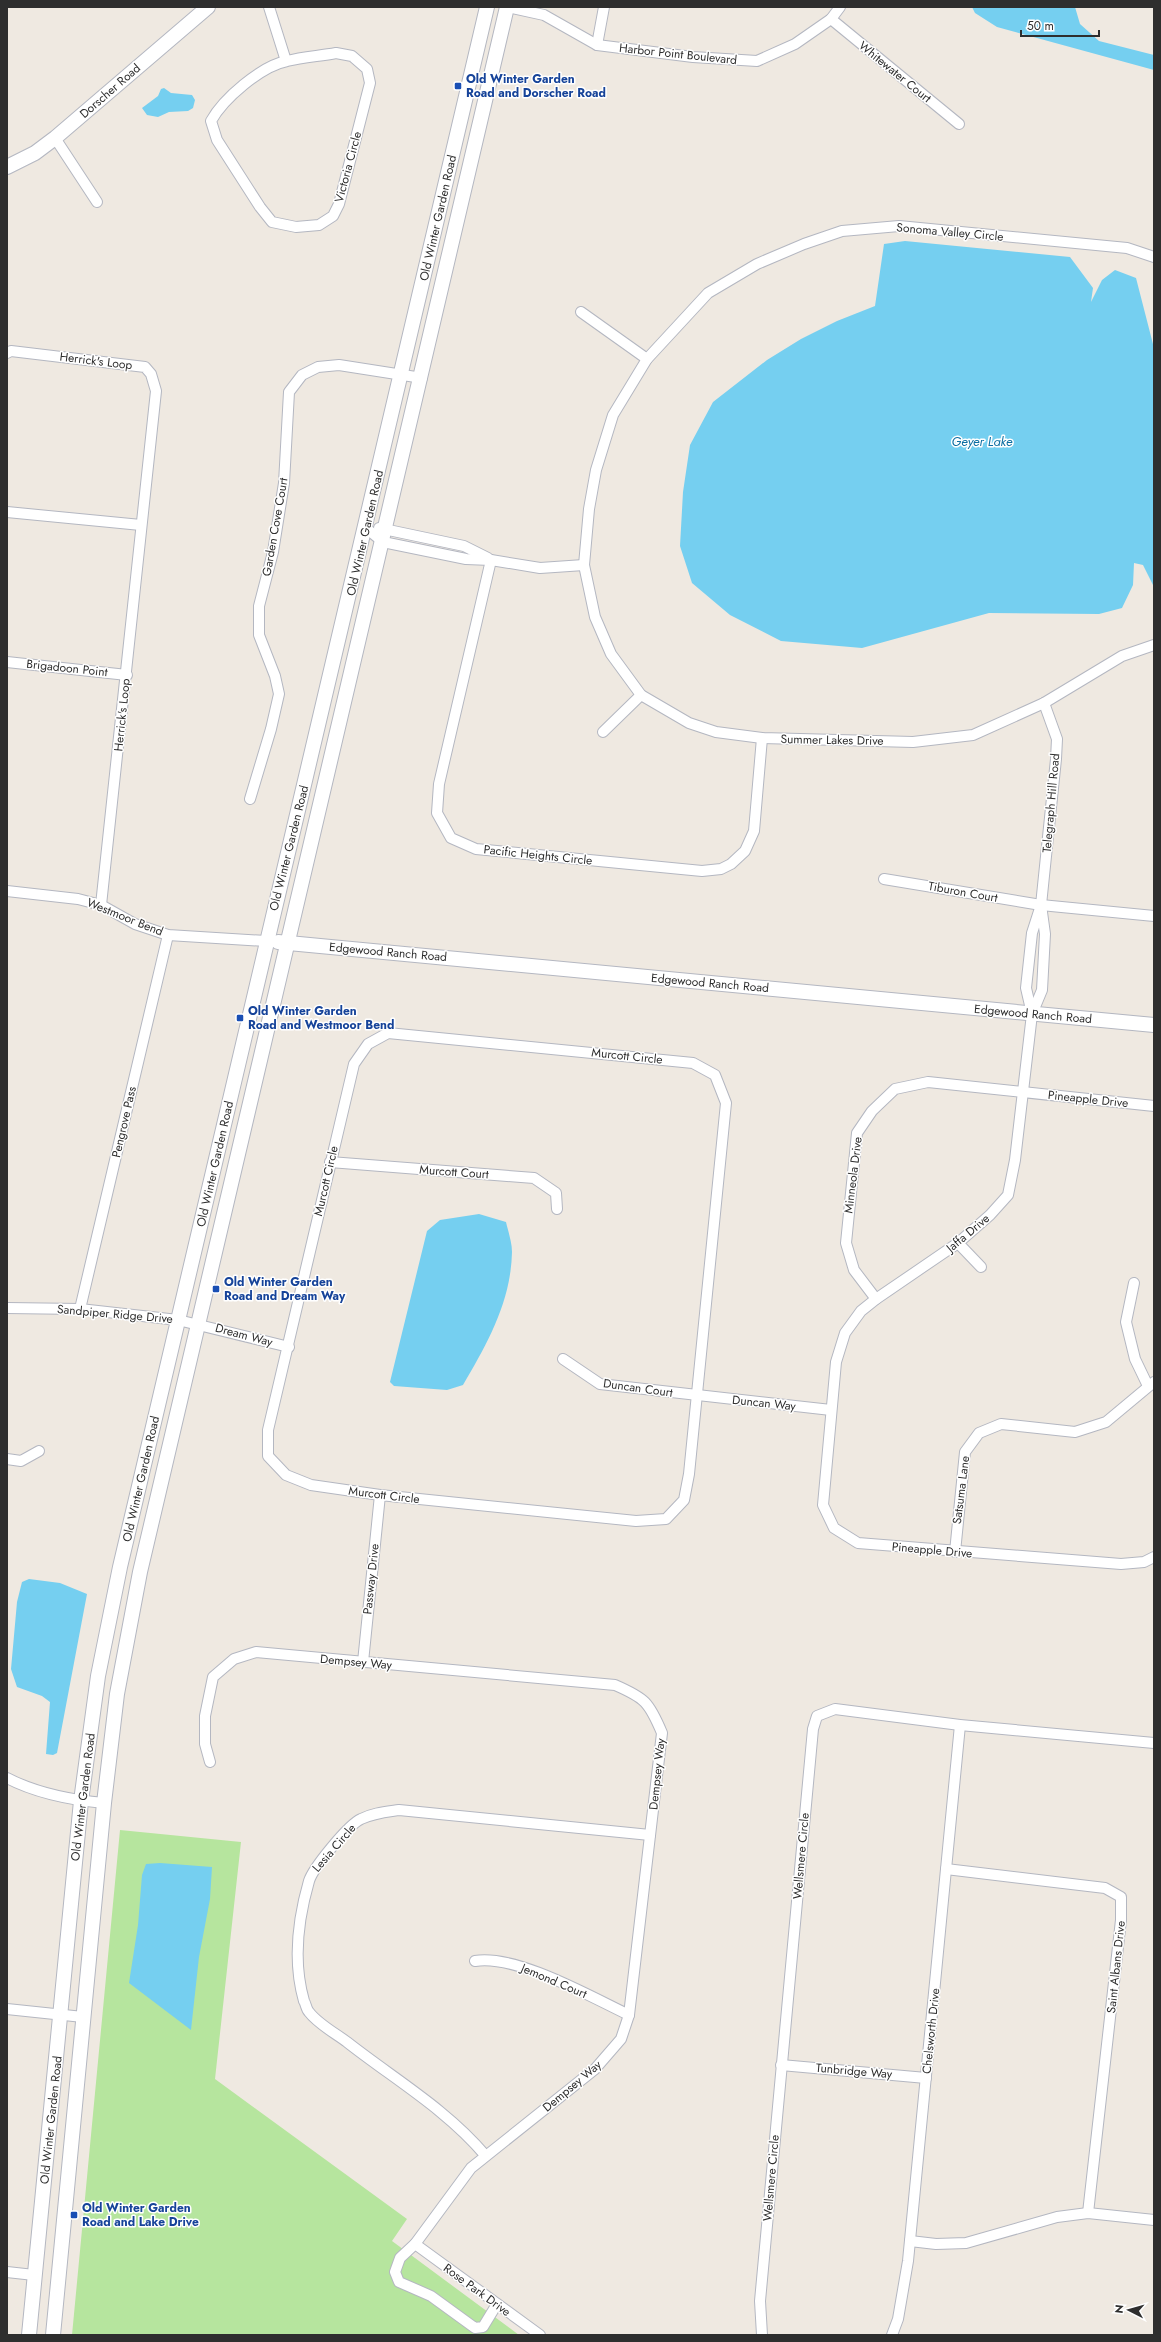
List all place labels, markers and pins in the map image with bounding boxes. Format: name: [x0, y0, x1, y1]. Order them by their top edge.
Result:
place label: Old Winter Garden Road and Dorscher Road: [466, 70, 606, 102]
marker: Old Winter Garden Road and Dorscher Road: [453, 81, 463, 91]
place label: Old Winter Garden Road and Westmoor Bend: [248, 1002, 394, 1034]
marker: Old Winter Garden Road and Westmoor Bend: [235, 1013, 245, 1023]
place label: Old Winter Garden Road and Dream Way: [224, 1273, 346, 1305]
marker: Old Winter Garden Road and Dream Way: [211, 1284, 221, 1294]
place label: Old Winter Garden Road and Lake Drive: [82, 2199, 199, 2231]
marker: Old Winter Garden Road and Lake Drive: [69, 2210, 79, 2220]

